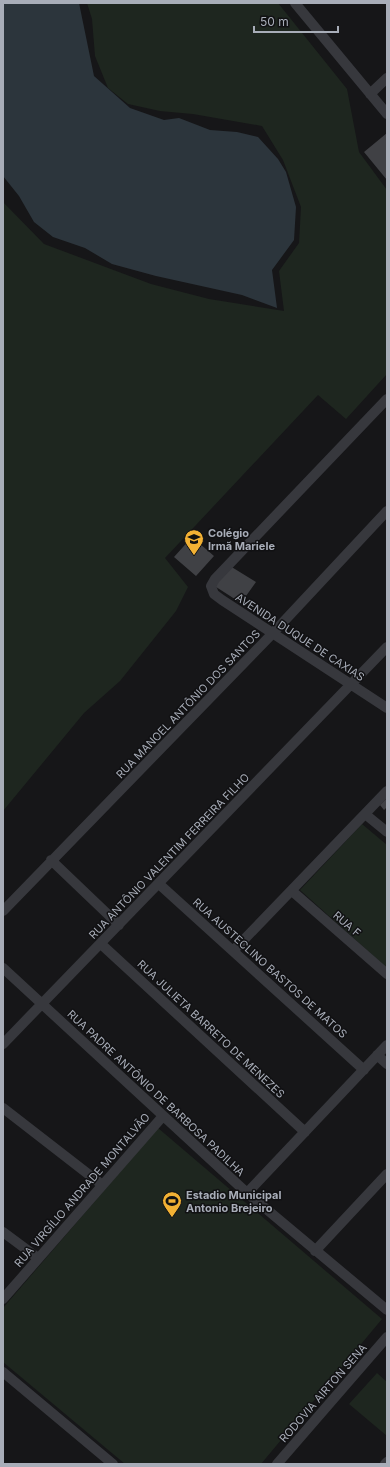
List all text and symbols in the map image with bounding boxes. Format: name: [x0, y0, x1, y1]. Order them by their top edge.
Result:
scale bar: [254, 8, 338, 34]
text: 50 m: [260, 14, 289, 29]
place label: Colégio Irmã Mariele: [208, 526, 275, 553]
school or university icon: Colégio Irmã Mariele: [183, 528, 205, 556]
street label: AVENIDA DUQUE DE CAXIAS: [233, 590, 367, 684]
street label: RUA MANOEL ANTÔNIO DOS SANTOS: [113, 627, 263, 781]
street label: RUA ANTÔNIO VALENTIM FERREIRA FILHO: [86, 770, 252, 942]
street label: RUA AUSTECLINO BASTOS DE MATOS: [190, 895, 350, 1041]
street label: RUA F: [330, 908, 364, 940]
street label: RUA JULIETA BARRETO DE MENEZES: [134, 957, 288, 1101]
street label: RUA PADRE ANTÔNIO DE BARBOSA PADILHA: [64, 1007, 248, 1179]
street label: RUA VIRGÍLIO ANDRADE MONTALVÃO: [11, 1110, 153, 1270]
place label: Estadio Municipal Antonio Brejeiro: [186, 1188, 281, 1215]
sports icon: Estadio Municipal Antonio Brejeiro: [161, 1190, 183, 1218]
street label: RODOVIA AIRTON SENA: [276, 1340, 370, 1445]

